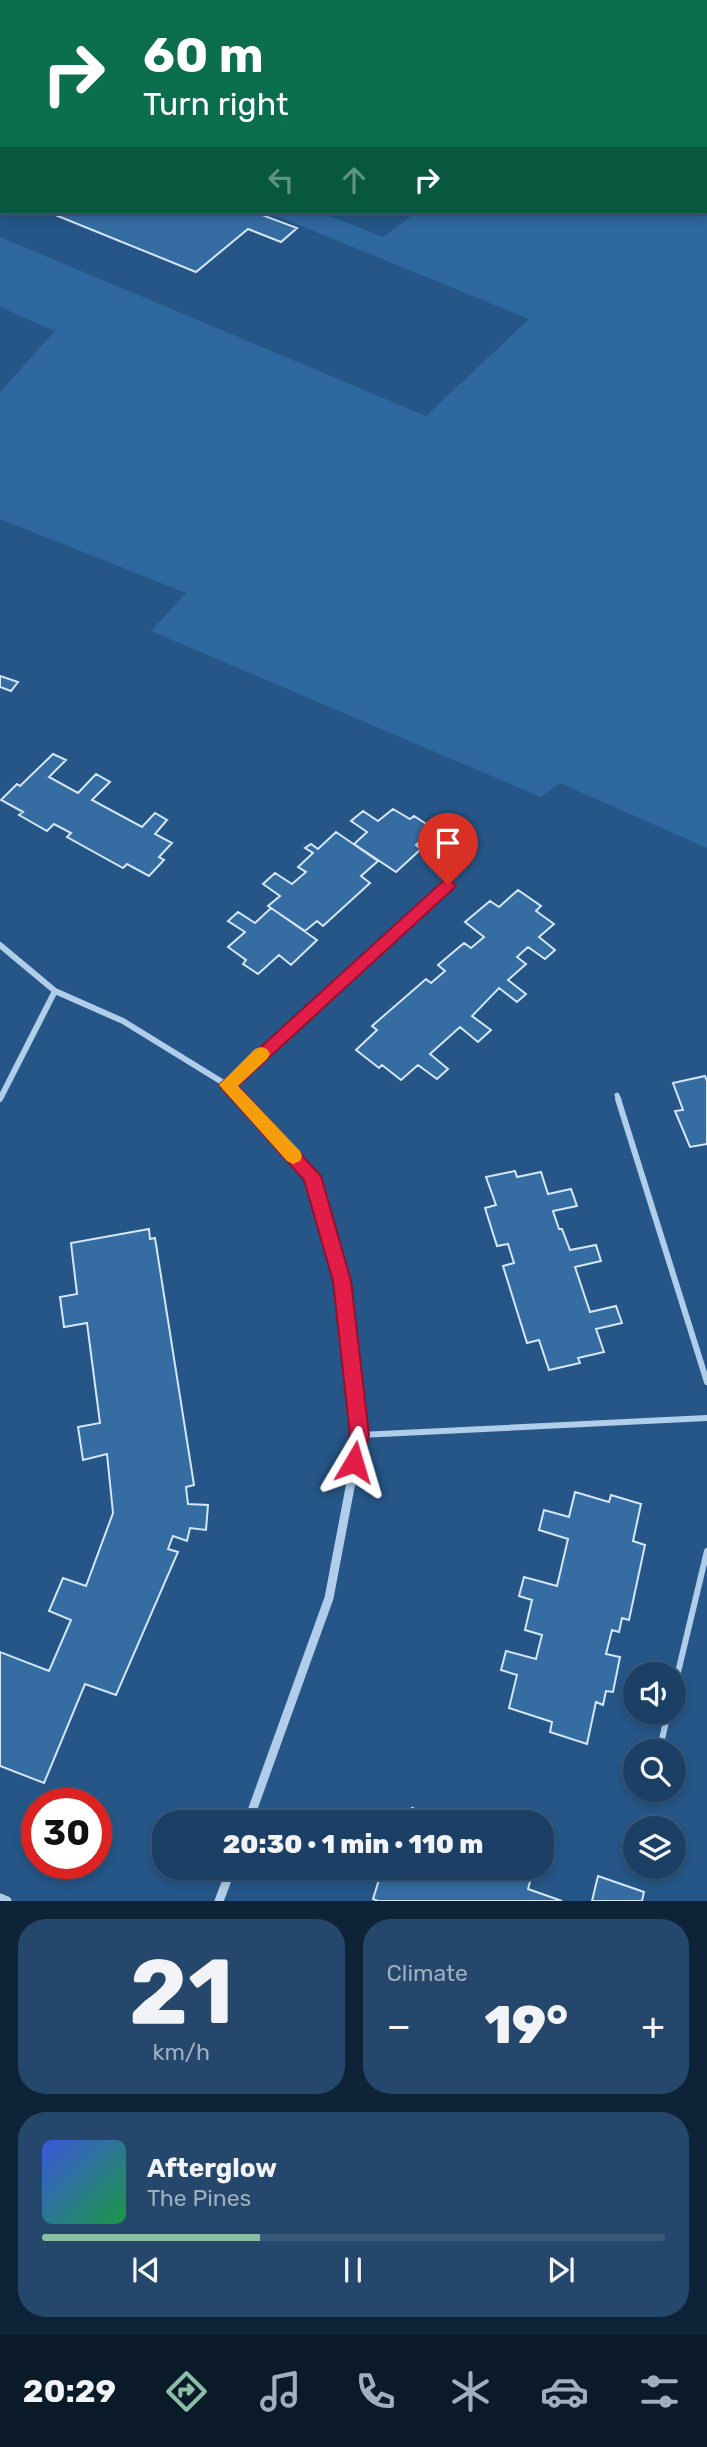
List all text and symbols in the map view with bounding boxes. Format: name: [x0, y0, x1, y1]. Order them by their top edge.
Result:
text: 60 m: [143, 26, 264, 84]
icon: right: [28, 28, 119, 119]
text: Turn right: [143, 85, 288, 123]
icon: left: [262, 161, 300, 199]
icon: ahead: [335, 161, 373, 199]
icon: right: [408, 161, 446, 199]
pin: [418, 813, 478, 885]
icon: arrive: [429, 824, 467, 862]
position arrow: [317, 1425, 391, 1499]
map controls: [623, 1662, 686, 1879]
button: sound: [623, 1662, 686, 1725]
button: search: [623, 1739, 686, 1802]
speed limit sign: 30: [21, 1788, 112, 1879]
button: layers: [623, 1816, 686, 1879]
text: 20:30 · 1 min · 110 m: [223, 1829, 483, 1860]
text: 21: [129, 1938, 233, 2046]
text: Climate: [387, 1959, 468, 1987]
text: 19°: [484, 1994, 568, 2056]
text: −: [387, 2003, 411, 2049]
text: +: [641, 2003, 665, 2049]
text: km/h: [153, 2038, 210, 2066]
text: Afterglow: [147, 2153, 277, 2184]
text: The Pines: [147, 2184, 251, 2212]
icon: previous: [127, 2251, 165, 2289]
icon: pause: [334, 2251, 372, 2289]
icon: next: [542, 2251, 580, 2289]
icon: directions: [162, 2367, 211, 2416]
icon: music: [256, 2367, 305, 2416]
icon: phone: [351, 2367, 400, 2416]
icon: climate: [446, 2367, 495, 2416]
icon: car: [540, 2367, 589, 2416]
icon: filters: [635, 2367, 684, 2416]
text: 20:29: [23, 2372, 116, 2410]

